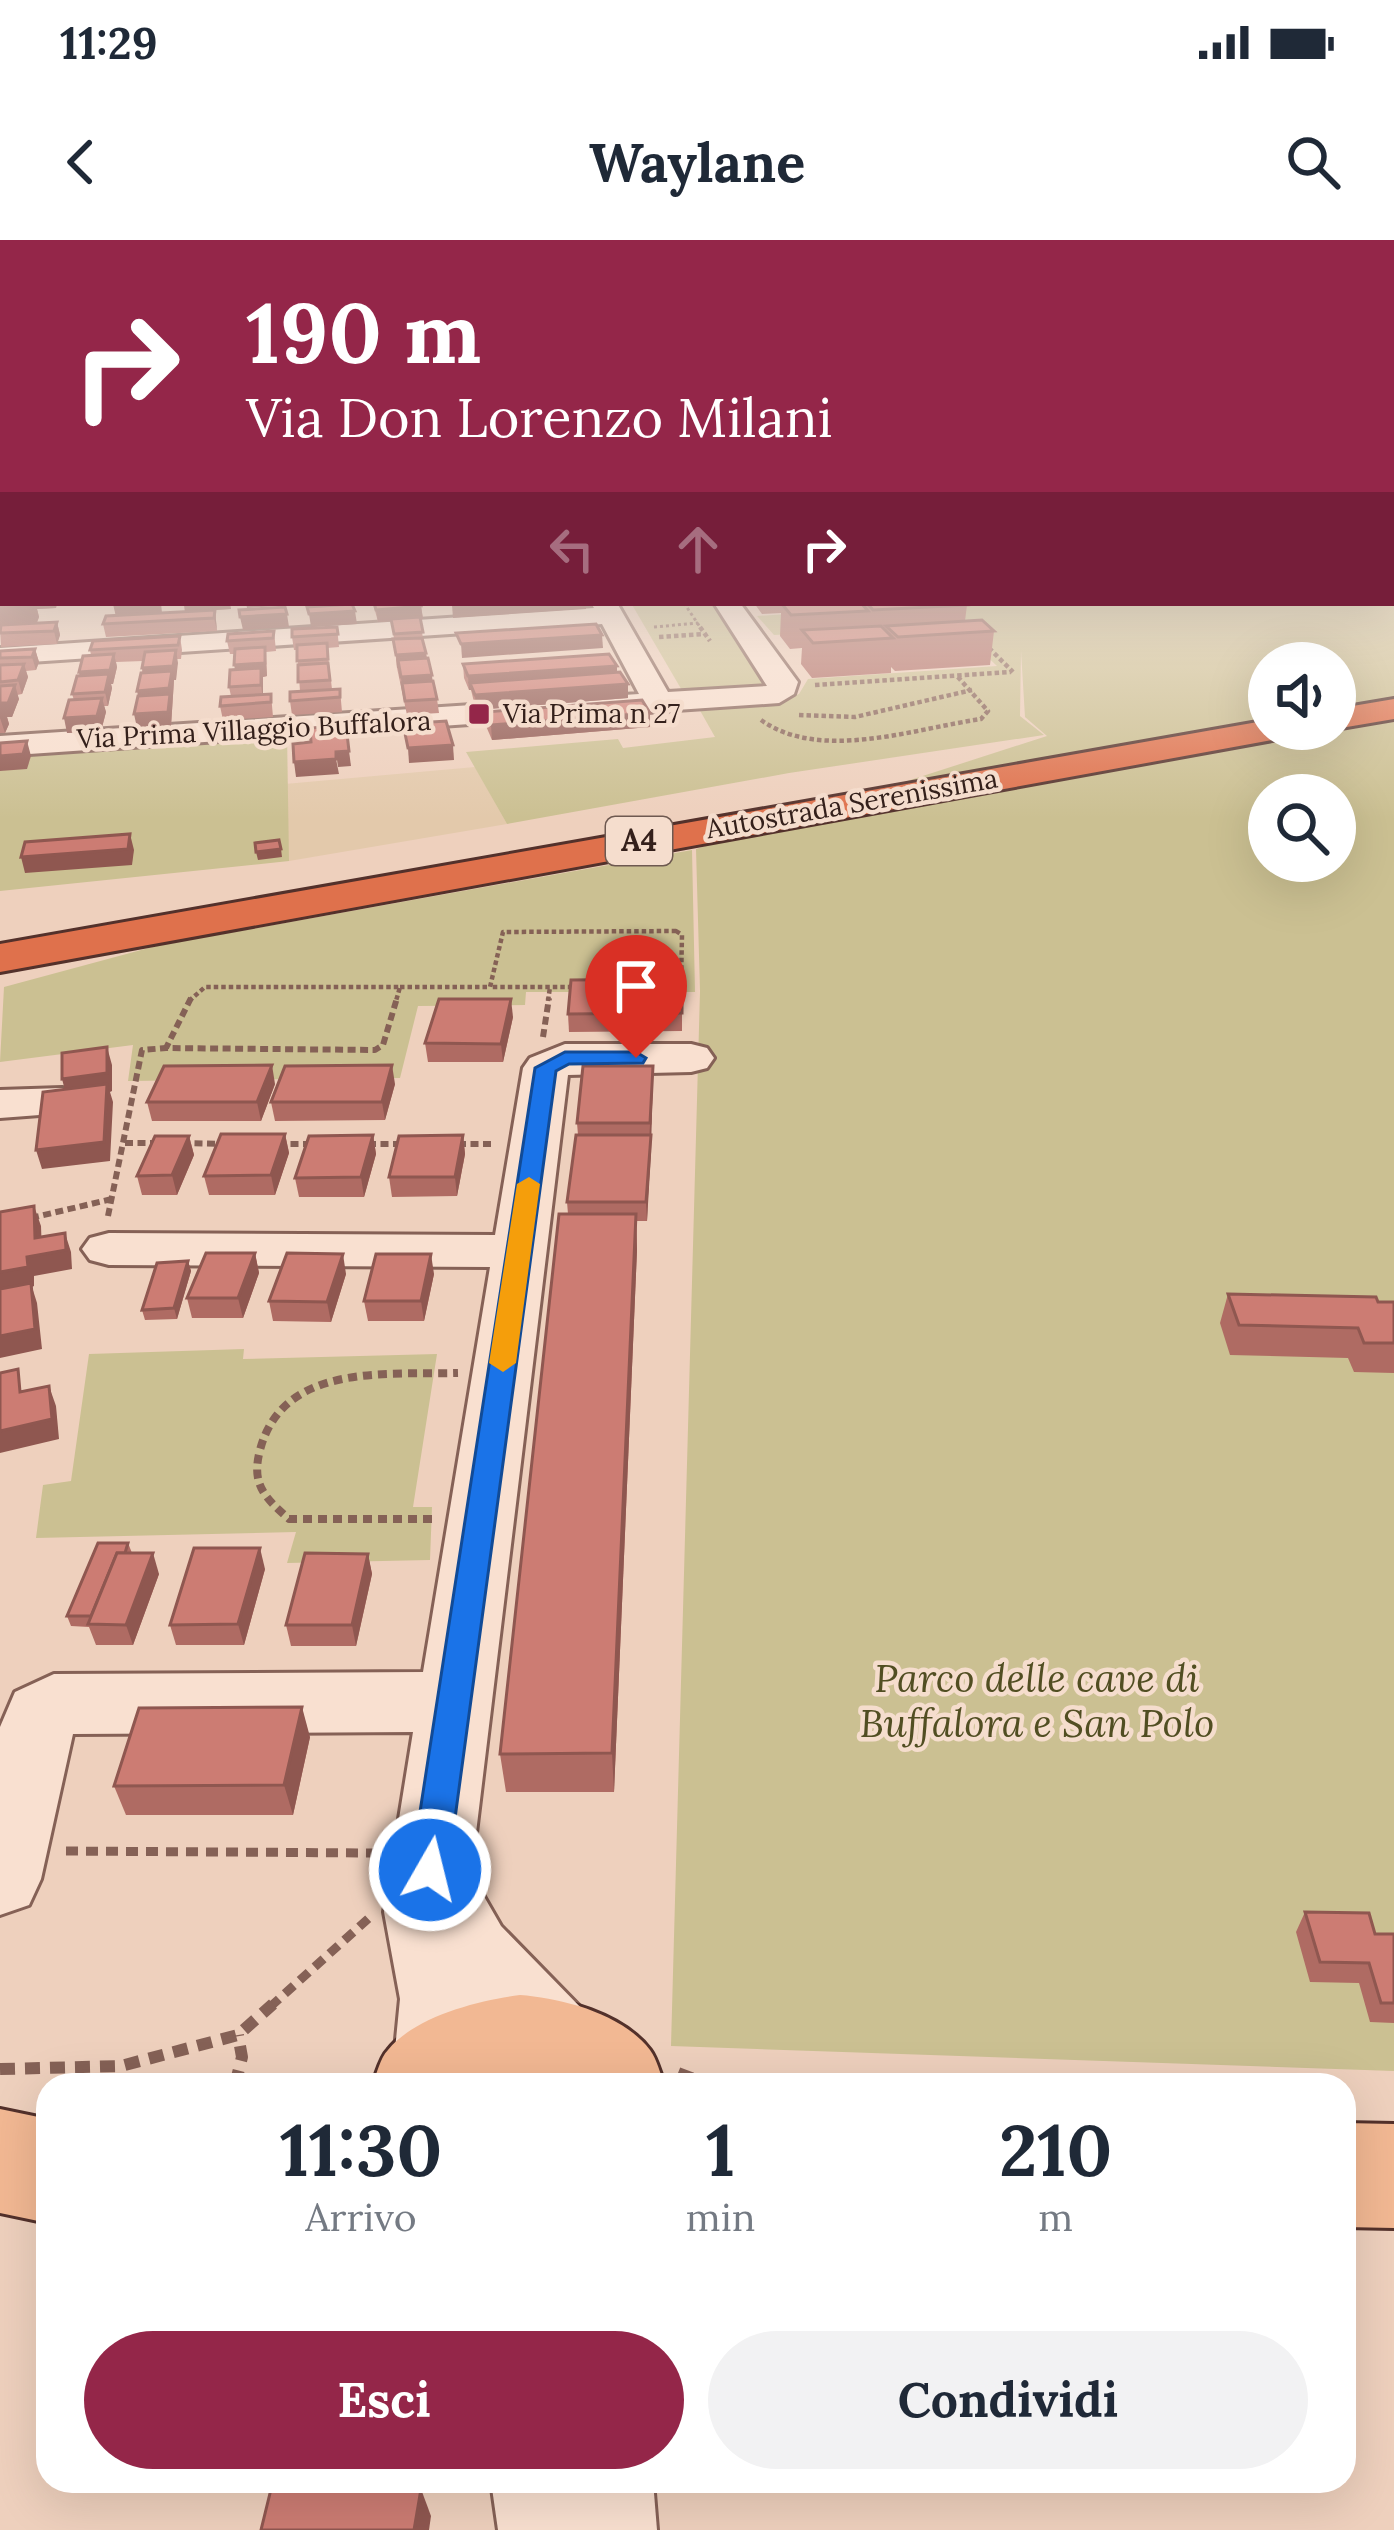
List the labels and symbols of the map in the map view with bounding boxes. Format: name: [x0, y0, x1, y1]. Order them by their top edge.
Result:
place label: Via Prima n 27: [502, 696, 680, 730]
marker: Via Prima n 27: [466, 701, 492, 727]
street label: Via Prima Villaggio Buffalora: [75, 703, 432, 755]
street label: Autostrada Serenissima: [702, 761, 1000, 846]
road number: A4: [606, 817, 672, 865]
pin: [585, 935, 687, 1058]
park label: Parco delle cave di Buffalora e San Polo: [860, 1653, 1214, 1748]
position arrow: [367, 1807, 493, 1933]

